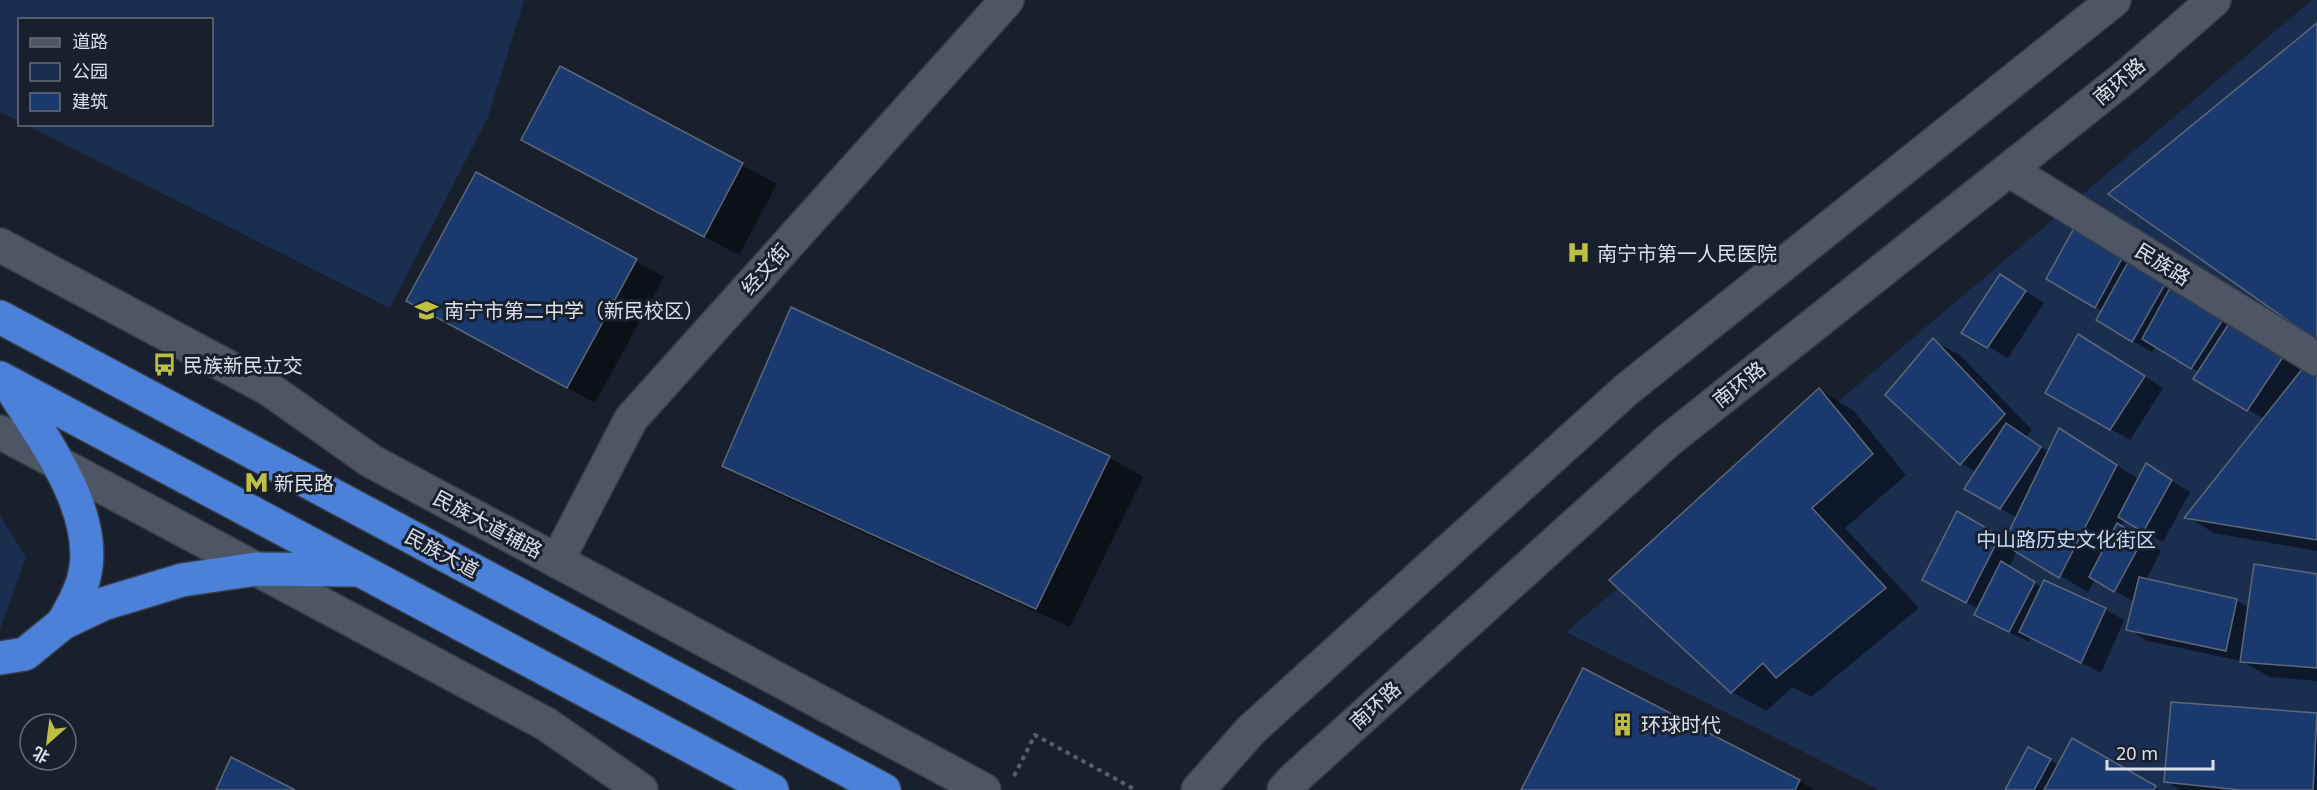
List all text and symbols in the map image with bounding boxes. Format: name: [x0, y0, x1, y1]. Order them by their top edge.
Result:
legend: [18, 18, 213, 126]
text: 道路: [72, 29, 108, 53]
street label: 南环路: [2087, 51, 2151, 111]
text: 公园: [72, 59, 108, 83]
text: 建筑: [72, 89, 108, 113]
street label: 民族路: [2130, 237, 2196, 291]
street label: 经文街: [735, 238, 795, 300]
hospital icon: 南宁市第一人民医院: [1566, 240, 1592, 266]
place label: 南宁市第一人民医院: [1597, 240, 1777, 267]
school or university icon: 南宁市第二中学（新民校区）: [413, 297, 439, 323]
place label: 南宁市第二中学（新民校区）: [444, 297, 704, 324]
bus stop icon: 民族新民立交: [152, 352, 178, 378]
place label: 民族新民立交: [183, 352, 303, 379]
street label: 南环路: [1707, 355, 1771, 413]
metro station icon: 新民路: [243, 470, 269, 496]
place label: 新民路: [274, 470, 334, 497]
street label: 民族大道辅路: [429, 485, 547, 563]
street label: 民族大道: [401, 524, 483, 582]
park label: 中山路历史文化街区: [1976, 526, 2156, 553]
street label: 南环路: [1344, 675, 1406, 735]
building icon: 环球时代: [1610, 711, 1636, 737]
place label: 环球时代: [1641, 711, 1721, 738]
north arrow: [18, 712, 78, 772]
scale bar: [2107, 733, 2214, 771]
text: 20 m: [2116, 741, 2158, 765]
text: 北: [29, 742, 53, 769]

